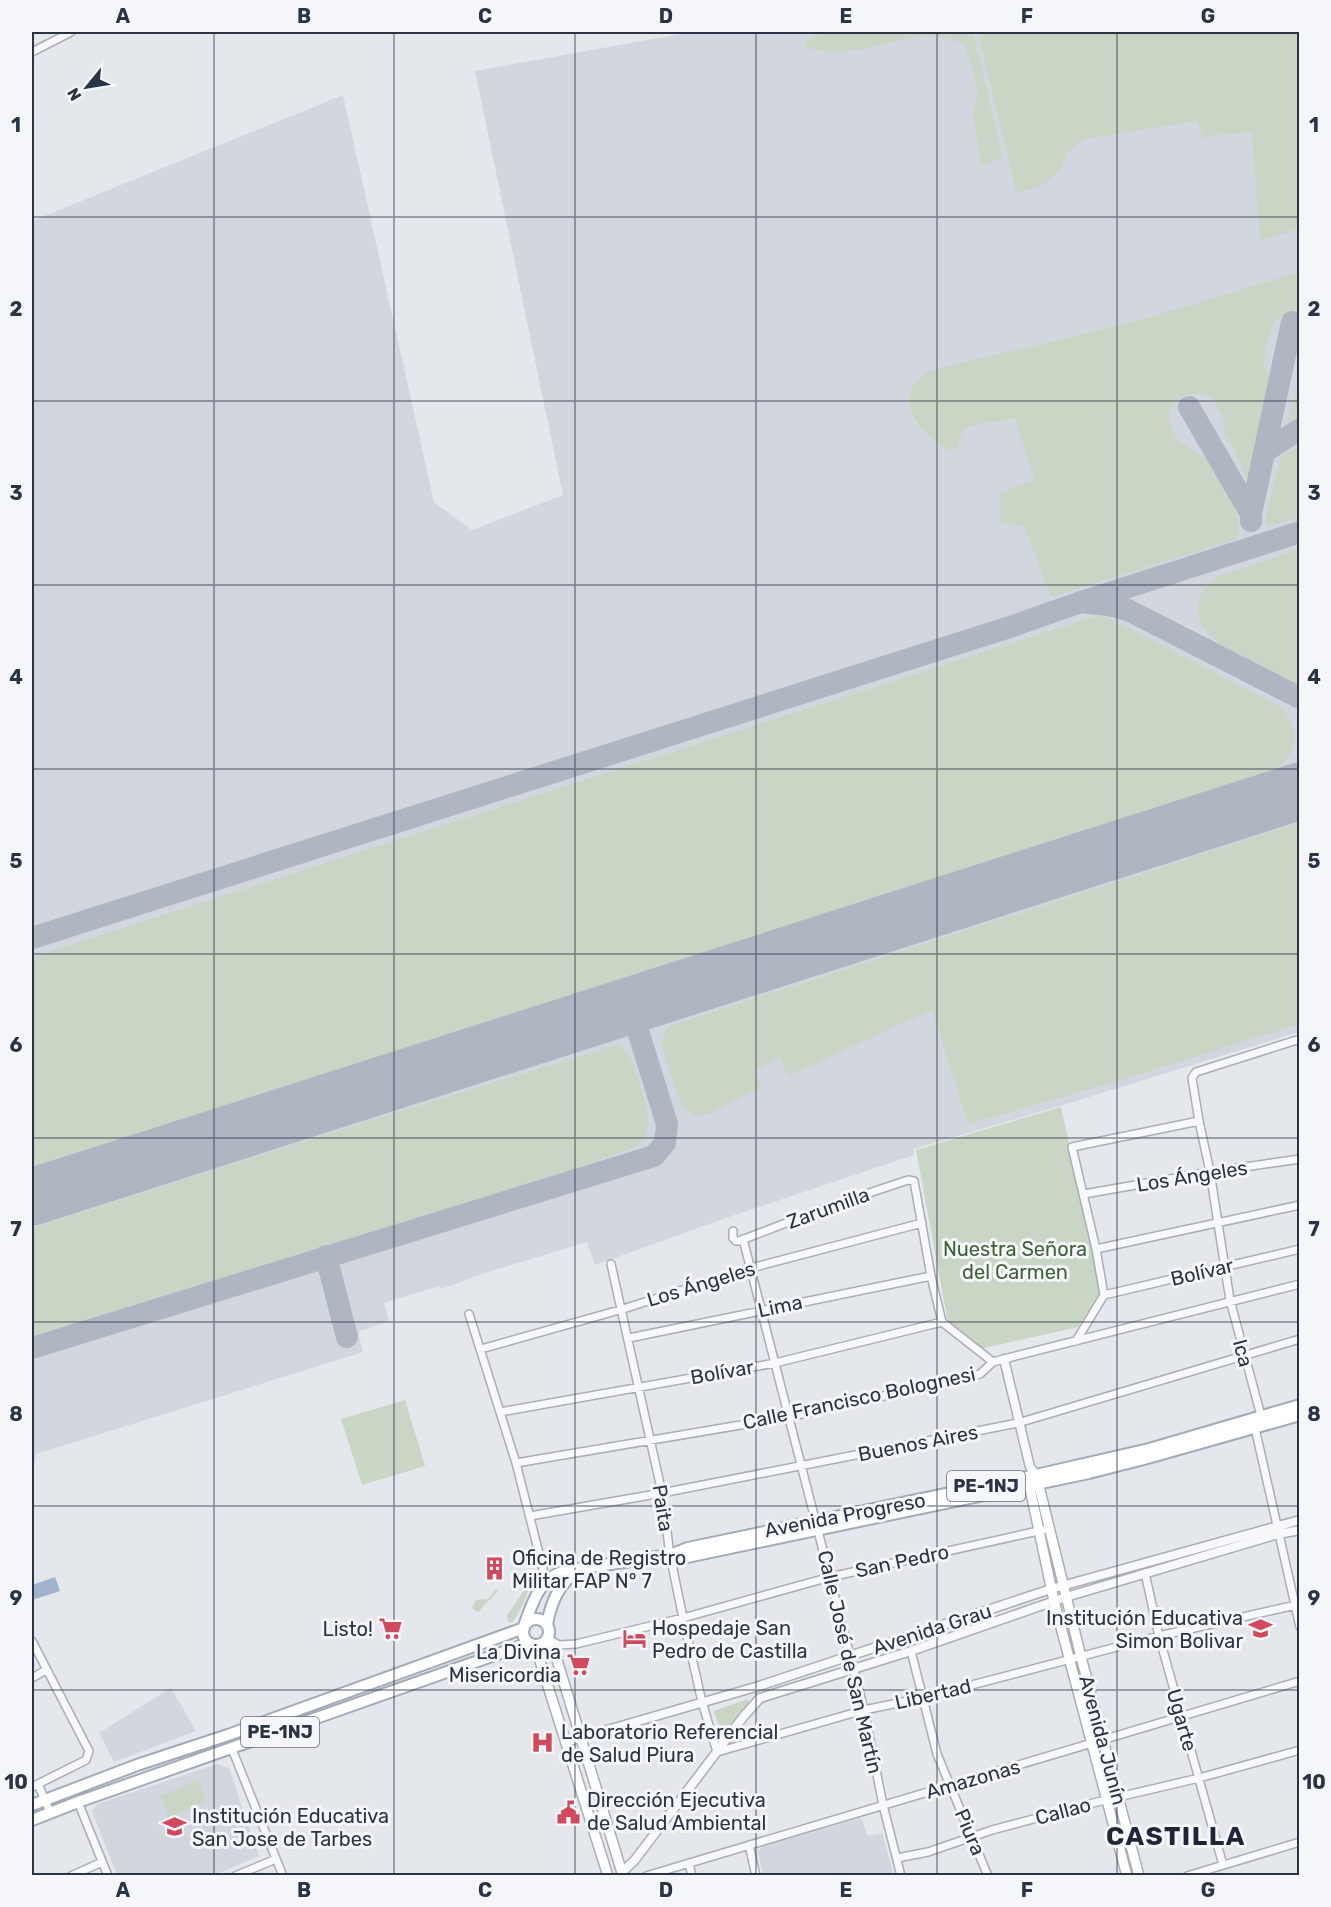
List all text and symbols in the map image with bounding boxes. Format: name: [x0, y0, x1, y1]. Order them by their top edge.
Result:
text: A: [116, 4, 131, 28]
text: B: [297, 4, 311, 28]
text: C: [478, 4, 492, 28]
text: D: [659, 4, 673, 28]
text: E: [840, 4, 852, 28]
text: F: [1021, 4, 1033, 28]
text: G: [1201, 4, 1215, 28]
north arrow: [57, 57, 117, 117]
text: N: [63, 85, 86, 104]
text: 1: [11, 113, 21, 137]
text: 1: [1309, 113, 1319, 137]
text: 2: [10, 297, 23, 321]
text: 2: [1308, 297, 1321, 321]
text: 3: [9, 481, 23, 505]
text: 3: [1307, 481, 1321, 505]
text: 4: [9, 665, 23, 689]
text: 4: [1307, 665, 1321, 689]
text: 5: [10, 849, 23, 873]
text: 5: [1308, 849, 1321, 873]
text: 6: [9, 1033, 23, 1057]
text: 6: [1307, 1033, 1321, 1057]
street label: Los Ángeles: [1135, 1155, 1249, 1197]
street label: Zarumilla: [783, 1182, 873, 1234]
text: 7: [10, 1217, 22, 1241]
text: 7: [1308, 1217, 1320, 1241]
park label: Nuestra Señora del Carmen: [943, 1237, 1087, 1284]
street label: Bolívar: [1168, 1253, 1236, 1291]
street label: Los Ángeles: [644, 1256, 758, 1312]
street label: Lima: [756, 1290, 804, 1322]
street label: Ica: [1228, 1337, 1258, 1369]
street label: Bolívar: [688, 1355, 756, 1389]
street label: Calle Francisco Bolognesi: [741, 1362, 977, 1434]
text: 8: [9, 1402, 23, 1426]
text: 8: [1307, 1402, 1321, 1426]
street label: Buenos Aires: [856, 1420, 980, 1466]
road number: PE-1NJ: [947, 1471, 1025, 1501]
street label: Paita: [647, 1483, 679, 1533]
street label: Avenida Progreso: [762, 1488, 928, 1542]
street label: San Pedro: [853, 1539, 951, 1583]
place label: Oficina de Registro Militar FAP N° 7: [512, 1546, 686, 1593]
street label: Calle José de San Martín: [813, 1548, 887, 1776]
building icon: Oficina de Registro Militar FAP N° 7: [481, 1556, 507, 1582]
text: 9: [10, 1586, 23, 1610]
text: 9: [1308, 1586, 1321, 1610]
street label: Avenida Grau: [870, 1598, 994, 1660]
place label: Institución Educativa Simon Bolivar: [1046, 1606, 1243, 1653]
supermarket icon: Listo!: [378, 1616, 404, 1642]
place label: Hospedaje San Pedro de Castilla: [652, 1616, 808, 1663]
school or university icon: Institución Educativa Simon Bolivar: [1248, 1616, 1274, 1642]
place label: Listo!: [323, 1617, 373, 1641]
hotel icon: Hospedaje San Pedro de Castilla: [621, 1626, 647, 1652]
place label: La Divina Misericordia: [449, 1640, 561, 1687]
supermarket icon: La Divina Misericordia: [566, 1651, 592, 1677]
street label: Avenida Junín: [1074, 1673, 1132, 1807]
street label: Libertad: [893, 1674, 973, 1714]
street label: Ugarte: [1162, 1686, 1202, 1754]
road number: PE-1NJ: [241, 1717, 319, 1747]
place label: Laboratorio Referencial de Salud Piura: [561, 1720, 778, 1767]
hospital icon: Laboratorio Referencial de Salud Piura: [530, 1730, 556, 1756]
street label: Amazonas: [923, 1754, 1023, 1804]
text: 10: [4, 1770, 28, 1794]
text: 10: [1302, 1770, 1326, 1794]
place label: Dirección Ejecutiva de Salud Ambiental: [587, 1788, 766, 1835]
street label: Callao: [1033, 1792, 1093, 1830]
public building icon: Dirección Ejecutiva de Salud Ambiental: [556, 1799, 582, 1825]
place label: Institución Educativa San Jose de Tarbes: [192, 1804, 389, 1851]
street label: Piura: [950, 1805, 990, 1859]
school or university icon: Institución Educativa San Jose de Tarbes: [161, 1814, 187, 1840]
district label: CASTILLA: [1106, 1821, 1246, 1852]
text: A: [116, 1878, 131, 1902]
text: B: [297, 1878, 311, 1902]
text: C: [478, 1878, 492, 1902]
text: D: [659, 1878, 673, 1902]
text: E: [840, 1878, 852, 1902]
text: F: [1021, 1878, 1033, 1902]
text: G: [1201, 1878, 1215, 1902]

